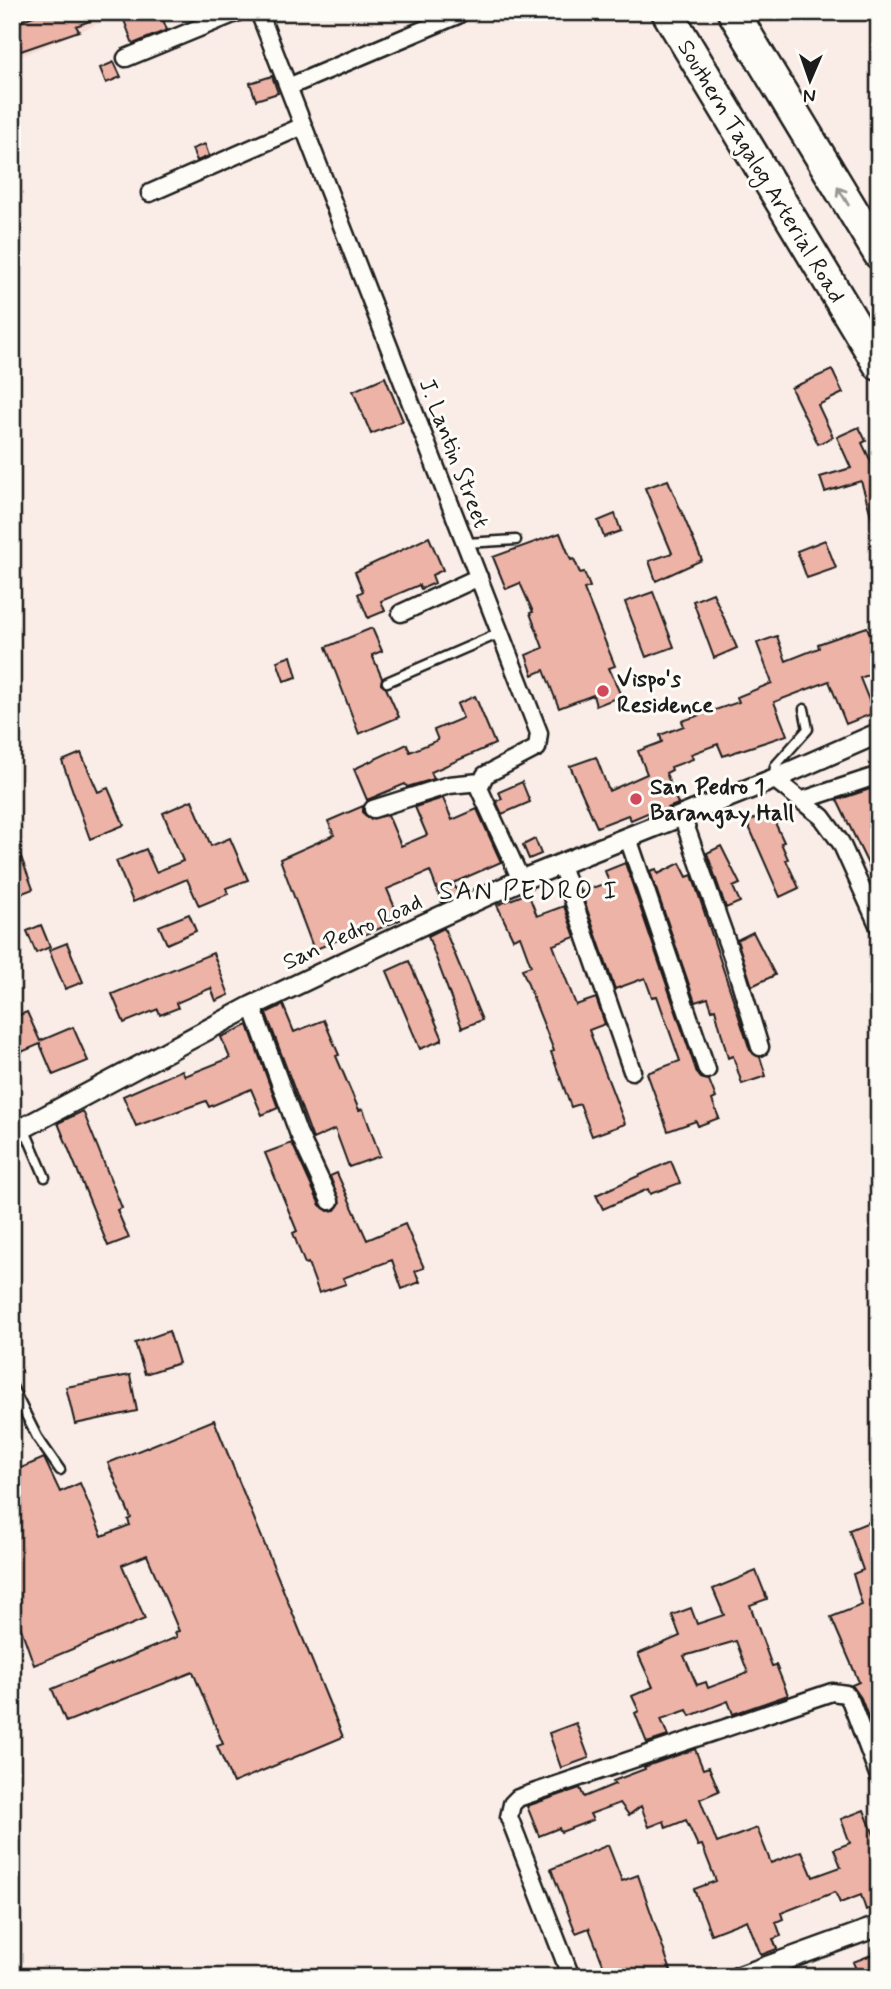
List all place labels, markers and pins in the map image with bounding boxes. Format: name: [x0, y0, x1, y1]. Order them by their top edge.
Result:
place label: Vispo's Residence: [617, 665, 714, 721]
marker: Vispo's Residence: [595, 683, 611, 699]
place label: San Pedro 1 Barangay Hall: [650, 773, 795, 829]
marker: San Pedro 1 Barangay Hall: [628, 791, 644, 807]

